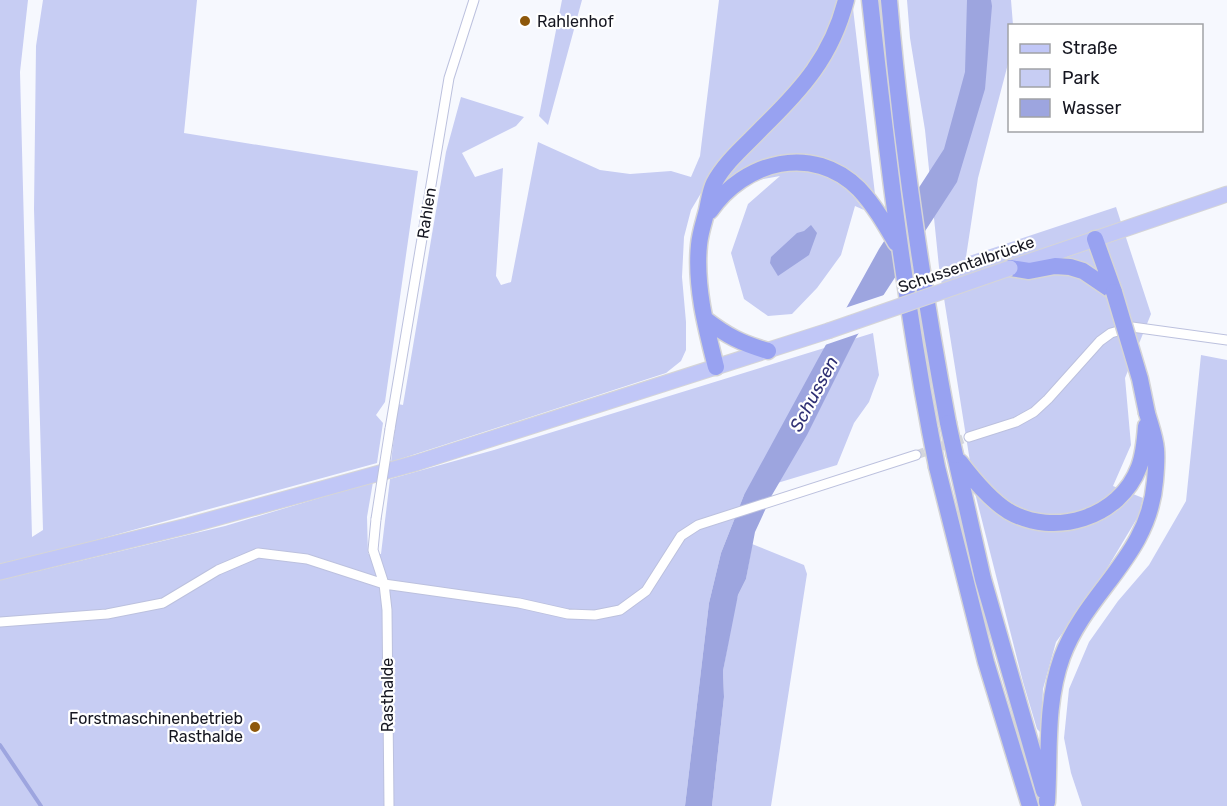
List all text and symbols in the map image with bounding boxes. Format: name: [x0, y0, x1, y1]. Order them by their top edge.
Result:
place label: Rahlenhof: [537, 12, 614, 31]
marker: Rahlenhof: [518, 14, 532, 28]
legend: [1008, 24, 1203, 132]
text: Straße: [1062, 37, 1118, 59]
text: Park: [1062, 67, 1100, 89]
text: Wasser: [1062, 97, 1121, 119]
street label: Rahlen: [413, 186, 440, 240]
street label: Schussentalbrücke: [896, 232, 1037, 297]
water label: Schussen: [785, 353, 843, 435]
street label: Rasthalde: [378, 658, 397, 732]
place label: Forstmaschinenbetrieb Rasthalde: [69, 709, 243, 746]
marker: Forstmaschinenbetrieb Rasthalde: [248, 720, 262, 734]

